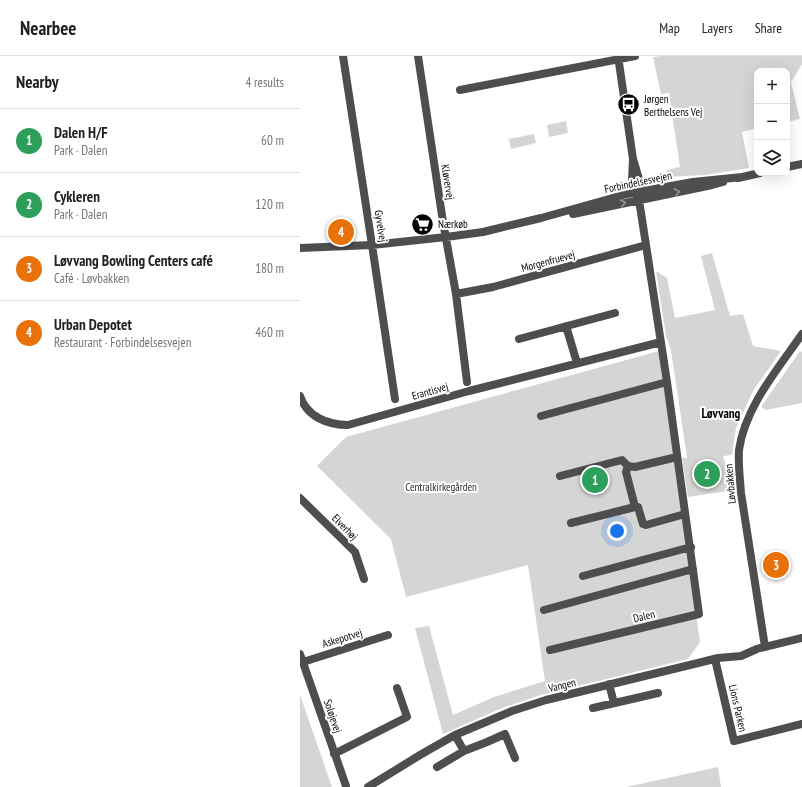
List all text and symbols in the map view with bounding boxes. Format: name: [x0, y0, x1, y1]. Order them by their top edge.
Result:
text: Nearbee: [20, 16, 77, 40]
text: Map: [659, 19, 680, 37]
text: Layers: [702, 19, 733, 37]
text: Share: [755, 19, 782, 37]
map controls: [754, 68, 790, 176]
button: +: [754, 68, 790, 104]
text: Nearby: [16, 71, 59, 93]
text: 4 results: [245, 74, 284, 91]
bus stop icon: Jørgen Berthelsens Vej: [616, 92, 642, 118]
place label: Jørgen Berthelsens Vej: [643, 92, 702, 119]
button: −: [754, 104, 790, 140]
text: Dalen H/F: [54, 123, 108, 142]
text: 1: [26, 132, 32, 149]
text: 60 m: [261, 132, 284, 149]
button: layers: [754, 140, 790, 176]
text: Park · Dalen: [54, 142, 107, 159]
street label: Kløvervej: [438, 163, 458, 201]
street label: Forbindelsesvejen: [603, 168, 673, 196]
text: Cykleren: [54, 187, 100, 206]
one-way arrow: [674, 189, 680, 197]
text: 2: [26, 196, 32, 213]
text: 120 m: [255, 196, 284, 213]
one-way arrow: [620, 200, 626, 208]
text: Park · Dalen: [54, 206, 107, 223]
street label: Gyvelvej: [372, 209, 390, 243]
supermarket icon: Nærkøb: [409, 211, 435, 237]
pin: 4: [328, 217, 354, 247]
place label: Nærkøb: [438, 217, 468, 231]
street label: Morgenfruevej: [520, 247, 576, 275]
text: Løvvang Bowling Centers café: [54, 251, 213, 270]
text: 3: [26, 260, 32, 277]
text: 180 m: [255, 260, 284, 277]
text: Café · Løvbakken: [54, 270, 129, 287]
text: Urban Depotet: [54, 315, 132, 334]
text: 4: [26, 324, 32, 341]
text: 460 m: [255, 324, 284, 341]
text: Restaurant · Forbindelsesvejen: [54, 334, 191, 351]
street label: Erantisvej: [410, 379, 450, 403]
district label: Løvvang: [702, 405, 741, 422]
pin: 2: [694, 459, 720, 489]
street label: Løvbakken: [721, 463, 739, 505]
pin: 1: [582, 465, 608, 495]
park label: Centralkirkegården: [405, 480, 477, 494]
street label: Elverhøj: [329, 511, 361, 543]
your location: [607, 521, 627, 541]
pin: 3: [763, 550, 789, 580]
street label: Dalen: [632, 606, 657, 625]
street label: Askepotvej: [320, 625, 364, 651]
street label: Vangen: [546, 675, 577, 695]
street label: Lions Parken: [726, 683, 750, 733]
street label: Soløjevej: [321, 697, 345, 735]

